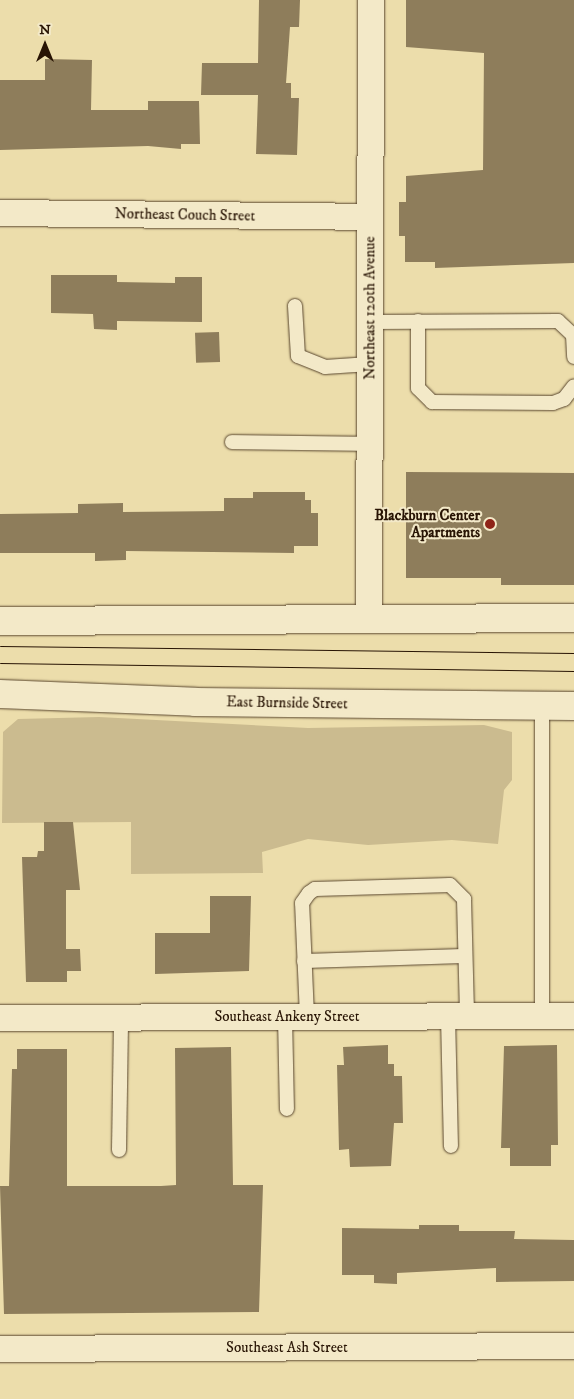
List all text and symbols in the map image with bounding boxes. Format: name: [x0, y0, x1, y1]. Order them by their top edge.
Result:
north arrow: [20, 20, 70, 70]
text: N: [39, 21, 51, 39]
street label: Northeast Couch Street: [115, 205, 255, 225]
street label: Northeast 120th Avenue: [361, 236, 379, 380]
place label: Blackburn Center Apartments: [374, 506, 480, 541]
marker: Blackburn Center Apartments: [484, 518, 496, 530]
street label: East Burnside Street: [226, 693, 348, 713]
street label: Southeast Ankeny Street: [214, 1008, 360, 1026]
street label: Southeast Ash Street: [226, 1339, 348, 1357]

